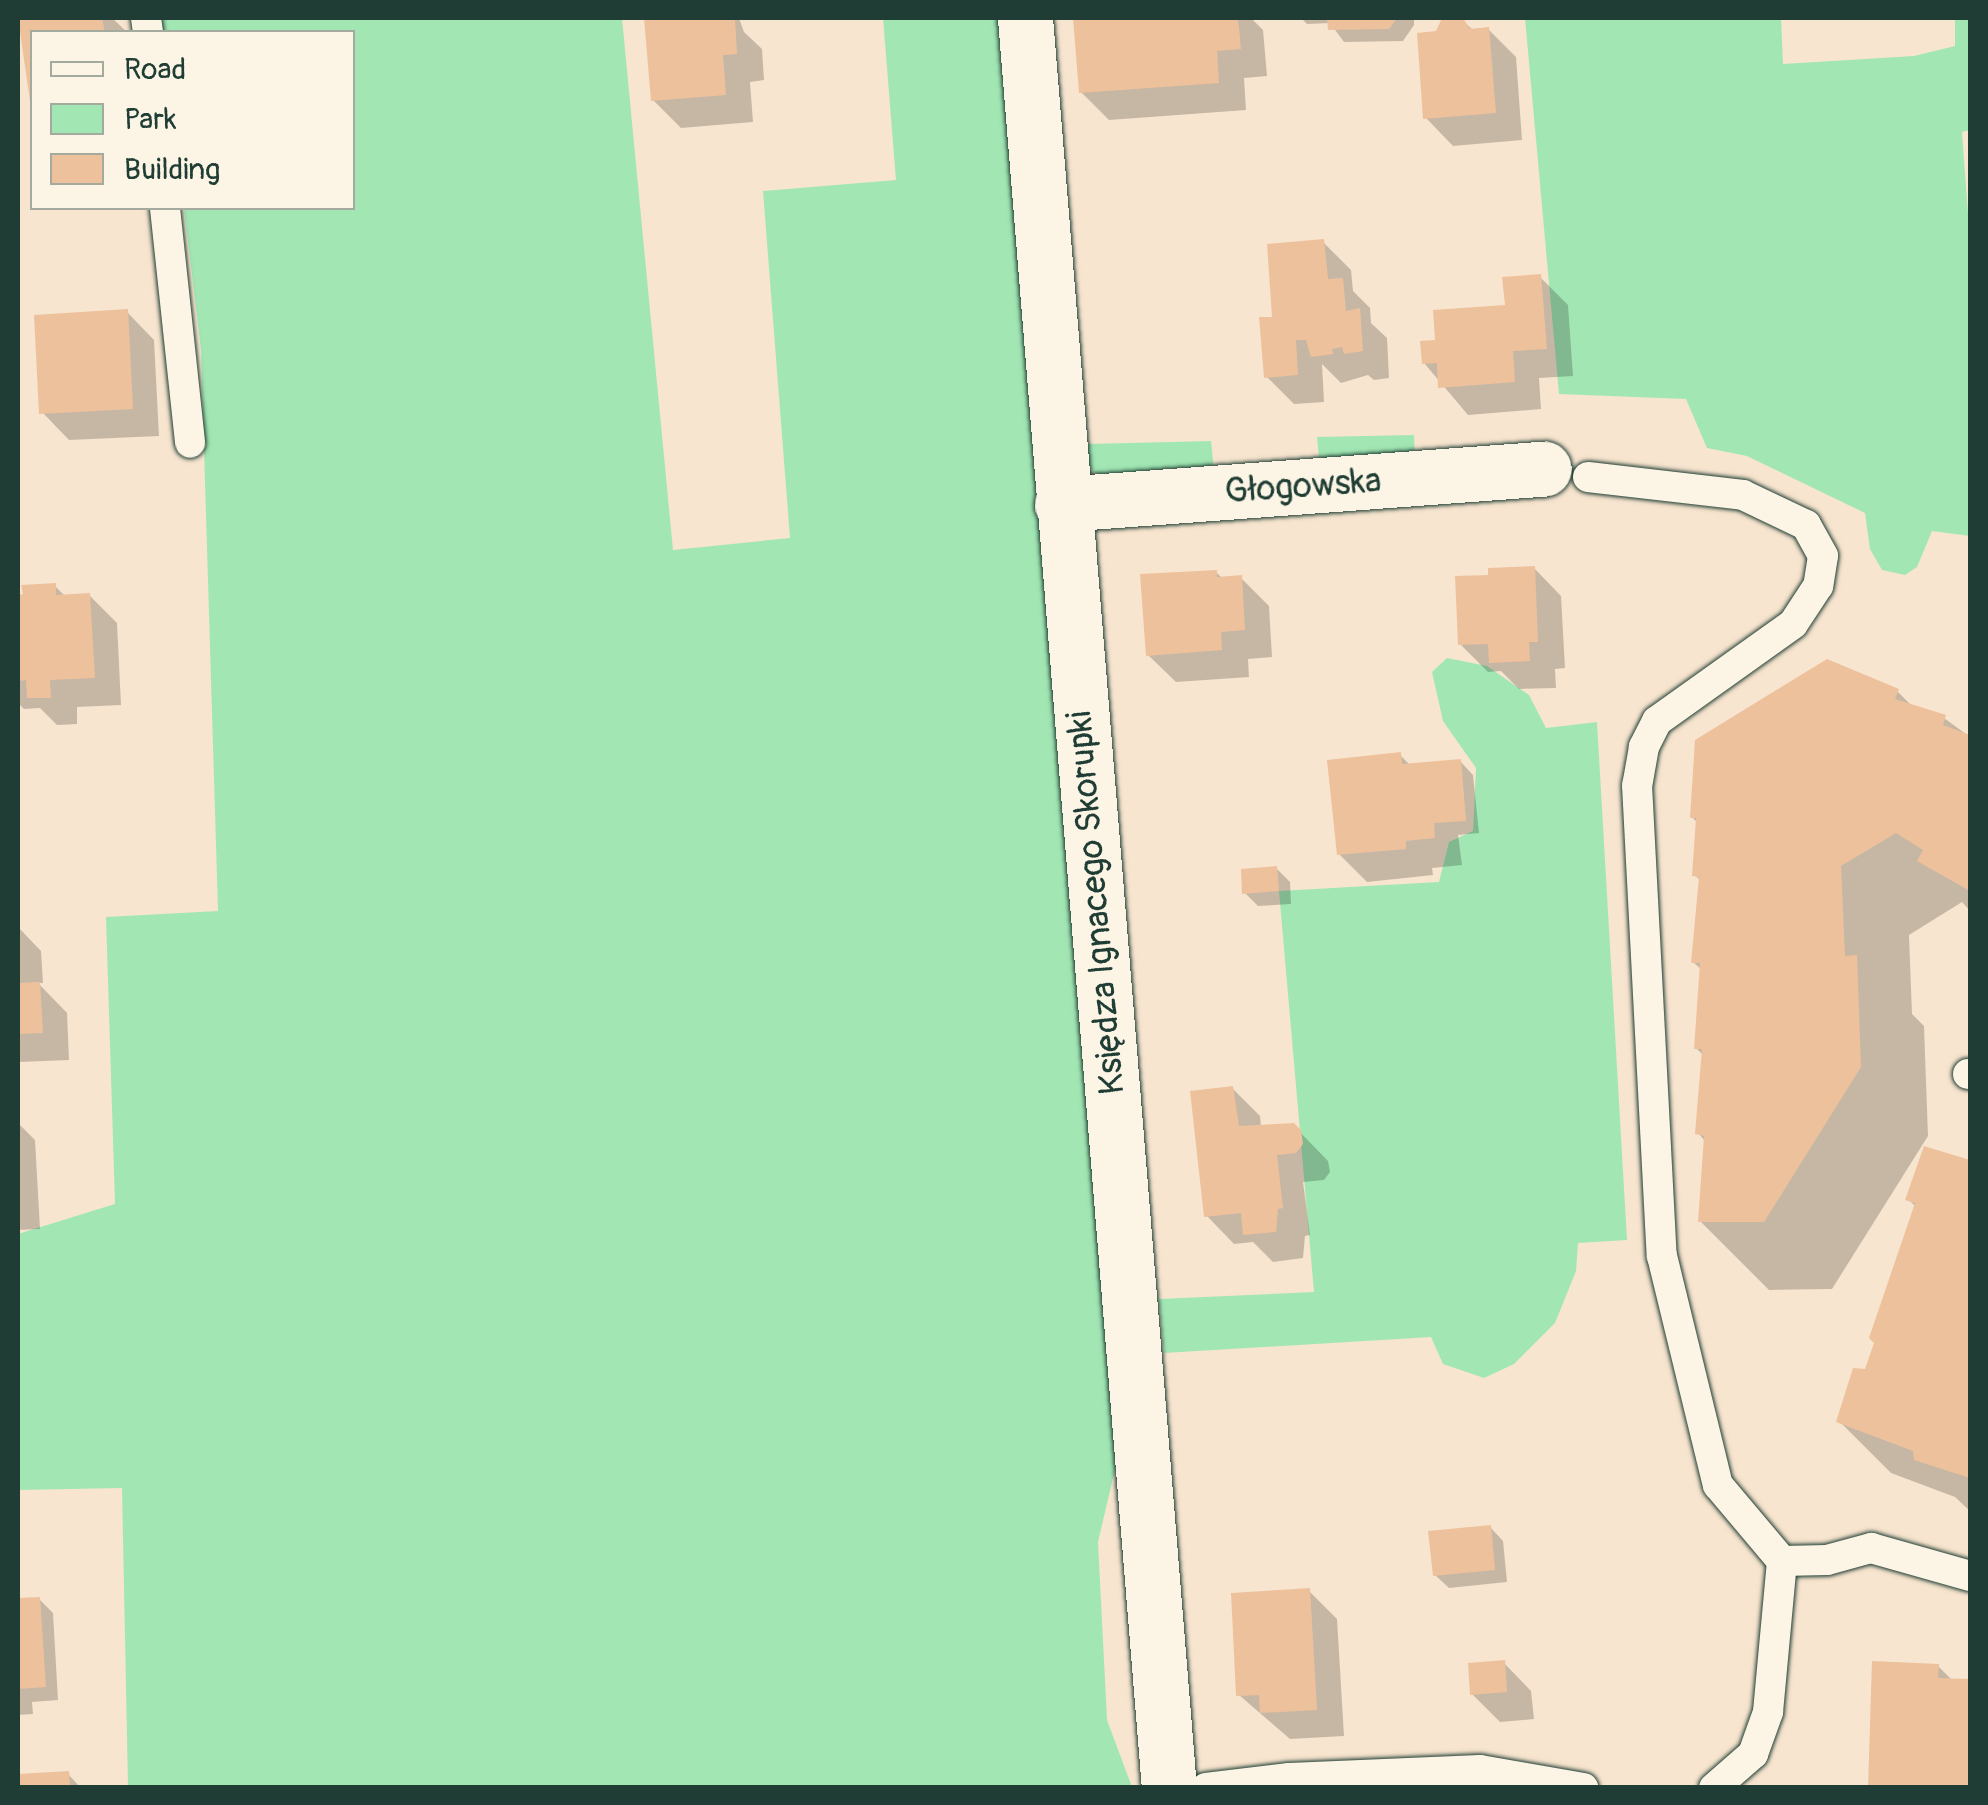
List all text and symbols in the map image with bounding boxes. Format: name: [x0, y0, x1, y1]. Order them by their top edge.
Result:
legend: [30, 30, 355, 210]
text: Road: [124, 51, 186, 88]
text: Park: [124, 101, 177, 138]
text: Building: [124, 151, 220, 188]
street label: Głogowska: [1223, 460, 1383, 512]
street label: Księdza Ignacego Skorupki: [1058, 710, 1134, 1096]

